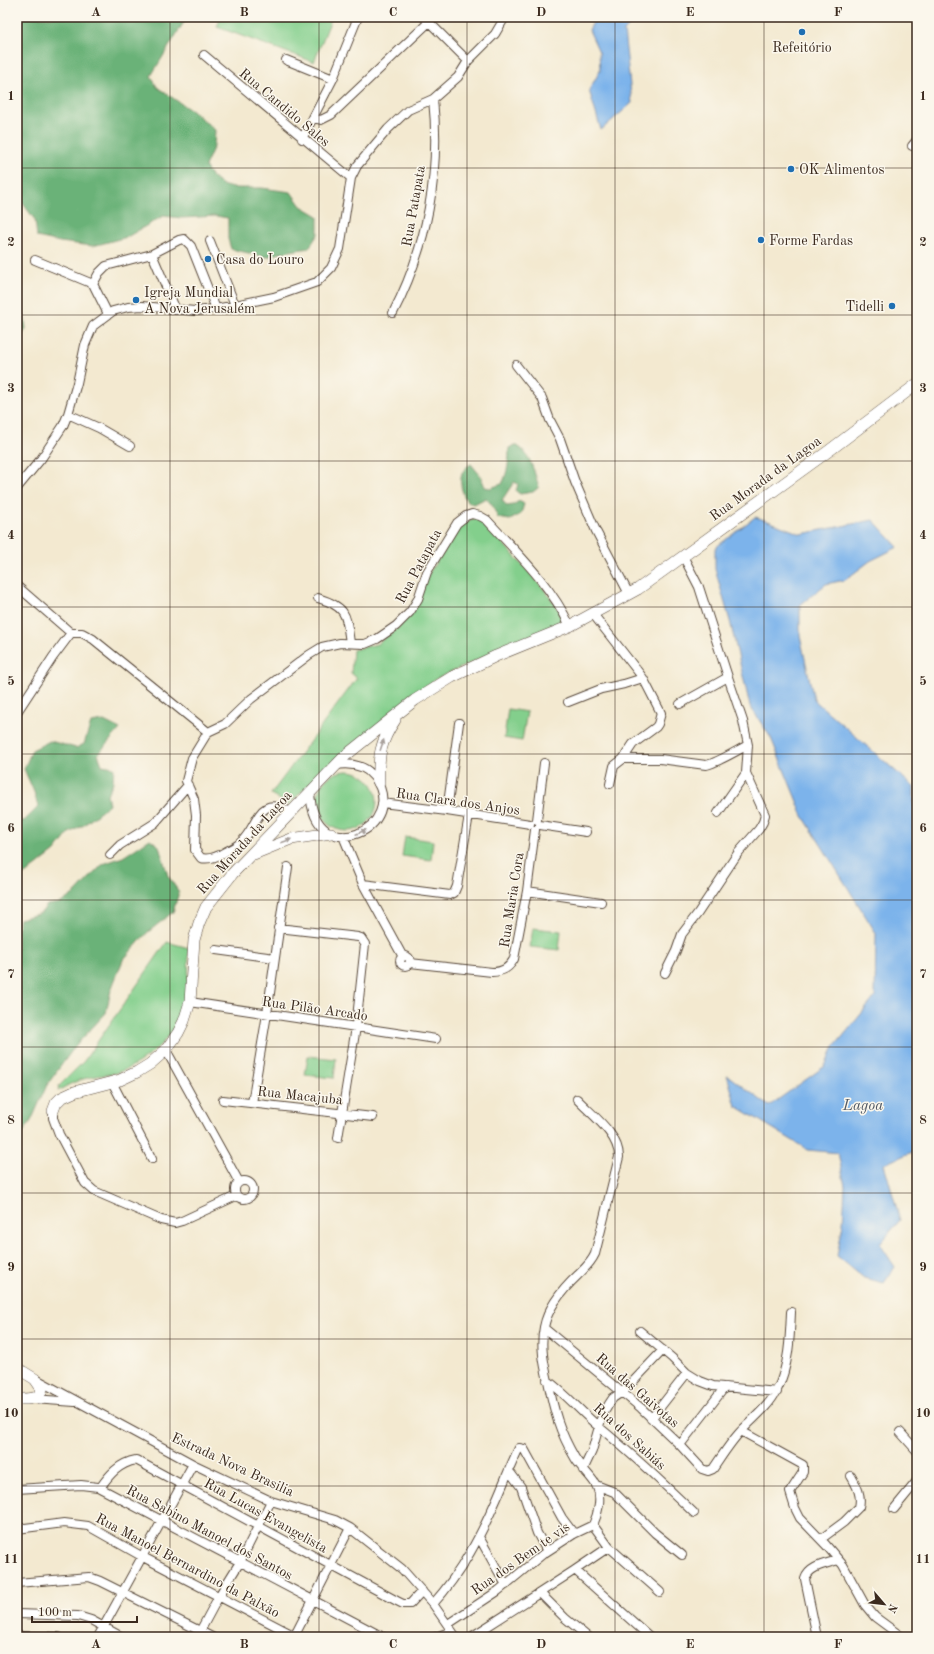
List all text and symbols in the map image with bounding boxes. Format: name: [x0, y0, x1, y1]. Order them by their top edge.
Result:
text: A: [91, 6, 101, 19]
text: B: [239, 6, 249, 19]
text: C: [389, 6, 397, 19]
text: D: [536, 6, 546, 19]
text: E: [686, 6, 695, 19]
text: F: [834, 6, 843, 19]
marker: Refeitório: [797, 27, 807, 37]
place label: Refeitório: [772, 41, 832, 55]
street label: Rua Candido Sales: [236, 66, 332, 150]
text: 1: [7, 90, 15, 103]
text: 1: [919, 90, 927, 103]
place label: OK Alimentos: [799, 163, 885, 177]
marker: OK Alimentos: [786, 164, 796, 174]
street label: Rua Patapata: [400, 165, 428, 248]
place label: Forme Fardas: [769, 234, 853, 248]
marker: Forme Fardas: [756, 235, 766, 245]
text: 2: [7, 236, 15, 249]
text: 2: [919, 236, 927, 249]
place label: Casa do Louro: [216, 253, 304, 267]
marker: Casa do Louro: [203, 254, 213, 264]
place label: Igreja Mundial A Nova Jerusalém: [144, 286, 255, 316]
marker: Igreja Mundial A Nova Jerusalém: [131, 295, 141, 305]
place label: Tidelli: [845, 300, 884, 314]
marker: Tidelli: [887, 301, 897, 311]
text: 3: [7, 382, 15, 395]
text: 3: [919, 382, 927, 395]
street label: Rua Morada da Lagoa: [707, 434, 824, 524]
street label: Rua Patapata: [393, 527, 444, 606]
text: 4: [7, 529, 15, 542]
text: 4: [919, 529, 927, 542]
text: 5: [7, 675, 15, 688]
text: 5: [919, 675, 927, 688]
one-way arrow: [379, 739, 385, 751]
street label: Rua Clara dos Anjos: [395, 786, 521, 818]
street label: Rua Morada da Lagoa: [195, 788, 295, 897]
text: 6: [7, 822, 15, 835]
text: 6: [919, 822, 927, 835]
one-way arrow: [356, 829, 367, 835]
one-way arrow: [280, 838, 292, 844]
street label: Rua Maria Cora: [498, 851, 526, 949]
text: 7: [7, 968, 15, 981]
text: 7: [919, 968, 927, 981]
street label: Rua Pilão Arcado: [261, 995, 369, 1023]
street label: Rua Macajuba: [256, 1085, 343, 1107]
water label: Lagoa: [842, 1099, 883, 1114]
text: 8: [7, 1114, 15, 1127]
text: 8: [919, 1114, 927, 1127]
text: 9: [7, 1261, 15, 1274]
text: 9: [919, 1261, 927, 1274]
street label: Rua das Gaivotas: [593, 1351, 682, 1430]
street label: Rua dos Sabiás: [590, 1401, 668, 1473]
text: 10: [3, 1407, 19, 1420]
text: 10: [915, 1407, 931, 1420]
street label: Estrada Nova Brasilia: [169, 1430, 296, 1499]
street label: Rua Lucas Evangelista: [201, 1476, 330, 1556]
street label: Rua Sabino Manoel dos Santos: [124, 1483, 295, 1583]
street label: Rua Manoel Bernardino da Palxão: [93, 1511, 282, 1620]
street label: Rua dos Bem te vis: [469, 1520, 572, 1598]
text: 11: [3, 1553, 19, 1566]
text: 11: [915, 1553, 931, 1566]
north arrow: [864, 1584, 904, 1624]
scale bar: [32, 1598, 137, 1624]
text: N: [884, 1602, 898, 1615]
text: 100 m: [38, 1607, 72, 1619]
text: A: [91, 1638, 101, 1651]
text: B: [239, 1638, 249, 1651]
text: C: [389, 1638, 397, 1651]
text: D: [536, 1638, 546, 1651]
text: E: [686, 1638, 695, 1651]
text: F: [834, 1638, 843, 1651]

